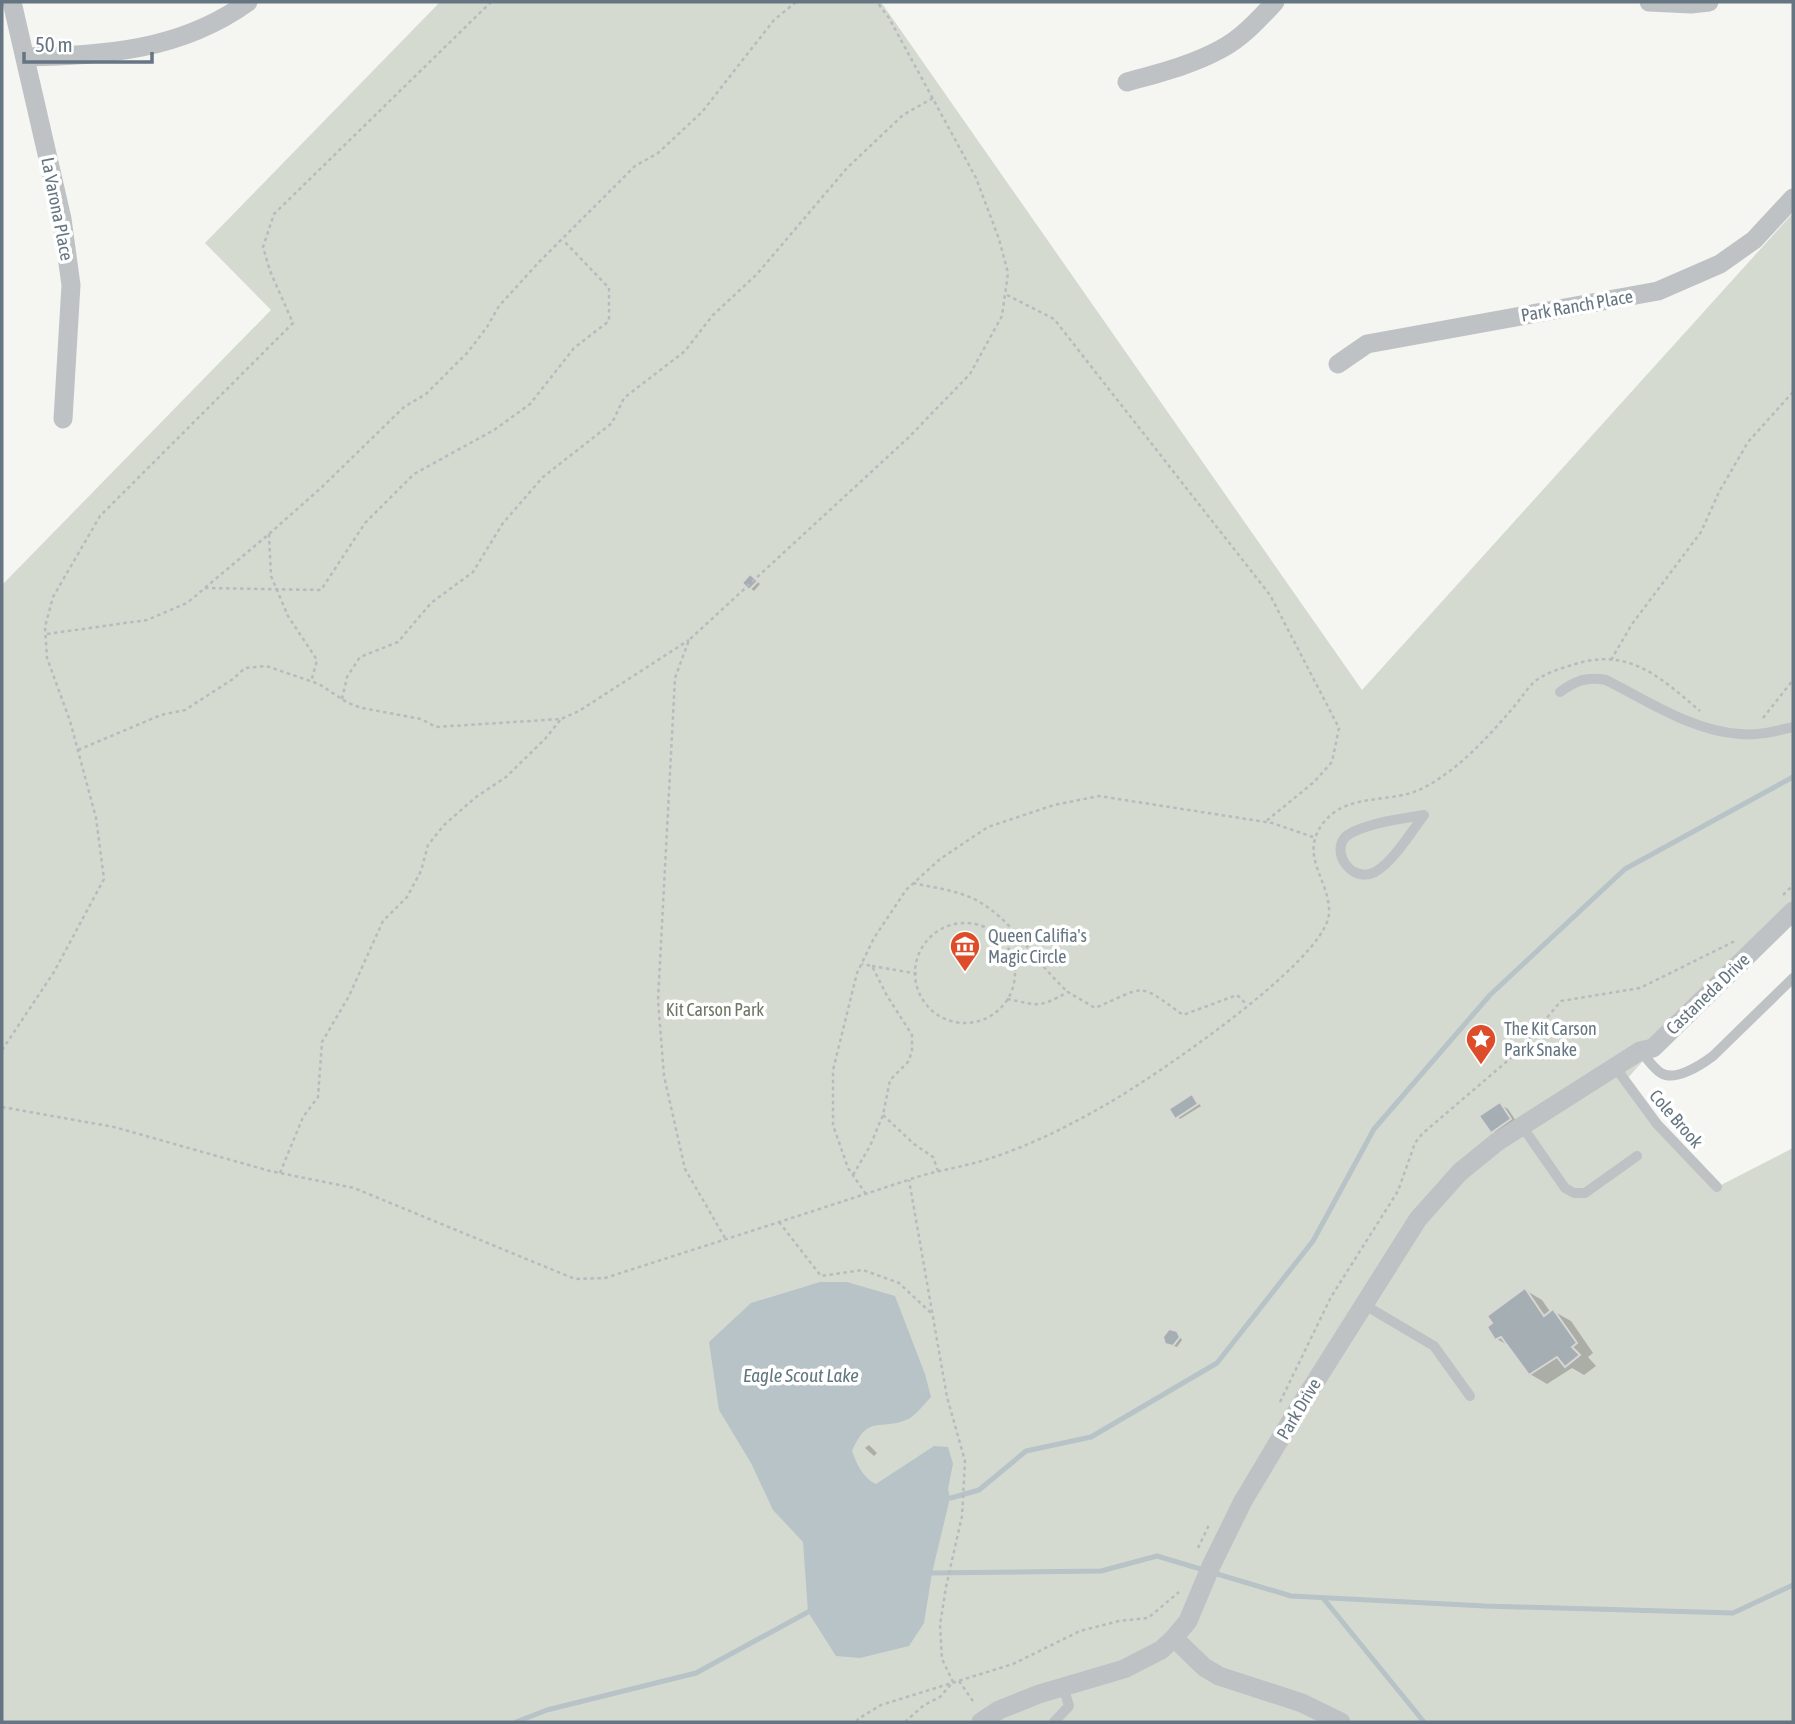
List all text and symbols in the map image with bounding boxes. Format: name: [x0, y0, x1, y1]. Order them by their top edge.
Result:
scale bar: [24, 21, 152, 65]
text: 50 m: [35, 32, 73, 56]
street label: La Varona Place: [37, 156, 78, 262]
street label: Park Ranch Place: [1519, 285, 1635, 326]
place label: Queen Califia's Magic Circle: [988, 925, 1087, 967]
museum icon: Queen Califia's Magic Circle: [948, 929, 982, 973]
street label: Castaneda Drive: [1662, 949, 1754, 1039]
park label: Kit Carson Park: [666, 999, 764, 1020]
place label: The Kit Carson Park Snake: [1504, 1018, 1597, 1060]
place icon: The Kit Carson Park Snake: [1464, 1022, 1498, 1066]
street label: Cole Brook: [1645, 1085, 1707, 1152]
water label: Eagle Scout Lake: [743, 1364, 859, 1386]
street label: Park Drive: [1272, 1374, 1325, 1443]

